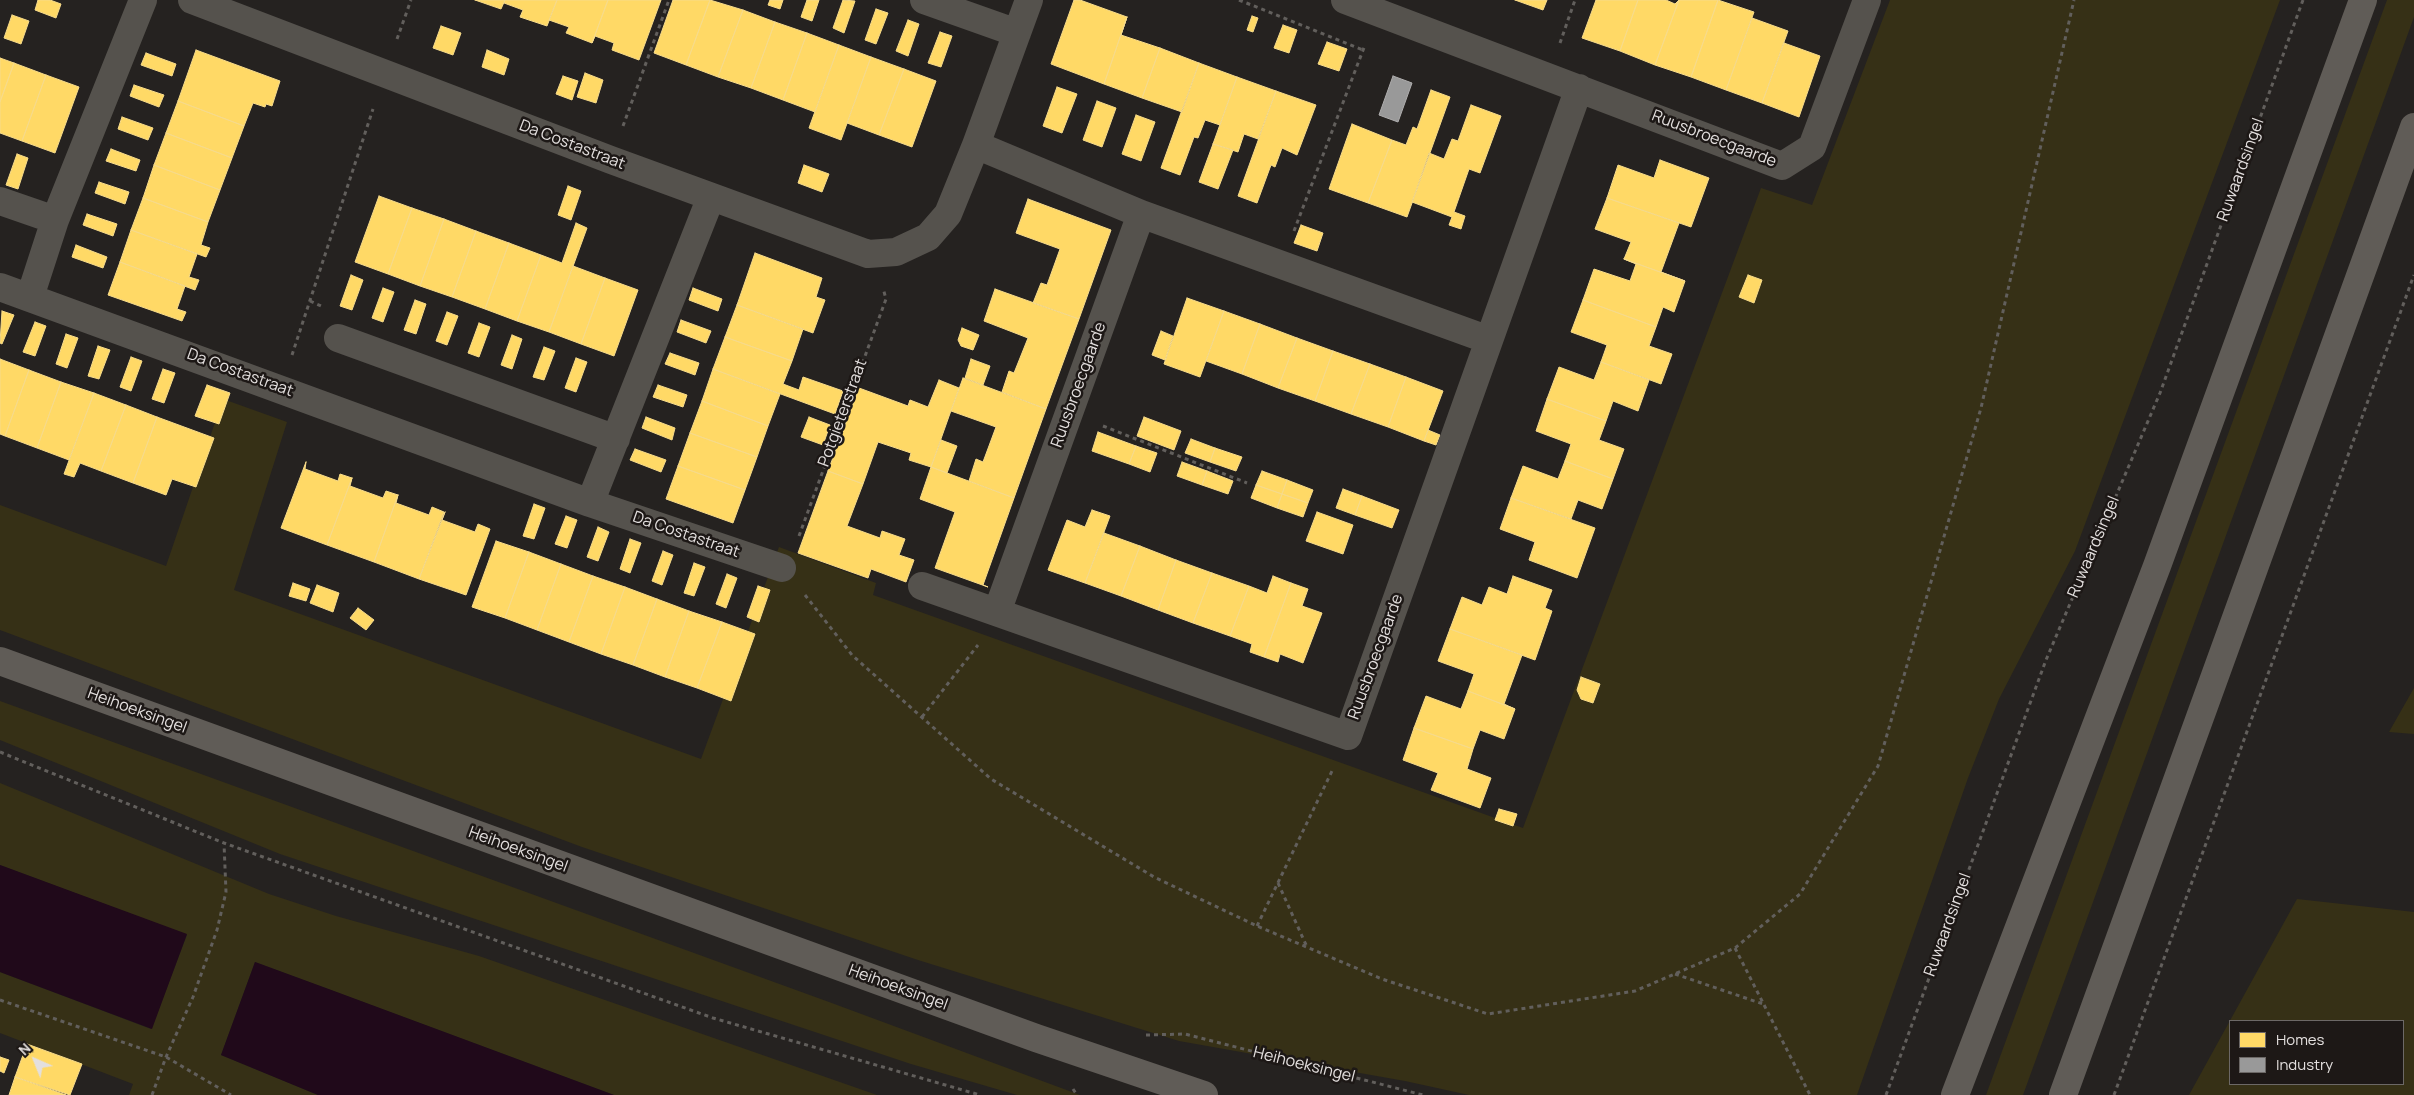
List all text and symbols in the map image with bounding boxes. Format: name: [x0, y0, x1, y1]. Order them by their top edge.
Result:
street label: Ruusbroecgaarde: [1649, 106, 1779, 172]
street label: Da Costastraat: [516, 116, 628, 174]
street label: Ruwaardsingel: [2213, 116, 2269, 224]
street label: Ruusbroecgaarde: [1047, 320, 1111, 450]
street label: Da Costastraat: [184, 345, 296, 401]
street label: Potgieterstraat: [815, 356, 871, 470]
street label: Ruwaardsingel: [2064, 493, 2124, 601]
street label: Da Costastraat: [630, 508, 742, 562]
street label: Ruusbroecgaarde: [1344, 592, 1408, 722]
street label: Heihoeksingel: [85, 684, 189, 738]
street label: Heihoeksingel: [466, 823, 570, 877]
street label: Ruwaardsingel: [1920, 871, 1976, 979]
street label: Heihoeksingel: [846, 961, 950, 1015]
legend: [2229, 1020, 2404, 1085]
text: Homes: [2276, 1029, 2324, 1050]
north arrow: [10, 1035, 60, 1085]
text: N: [14, 1039, 34, 1059]
street label: Heihoeksingel: [1251, 1043, 1357, 1087]
text: Industry: [2276, 1054, 2333, 1075]

